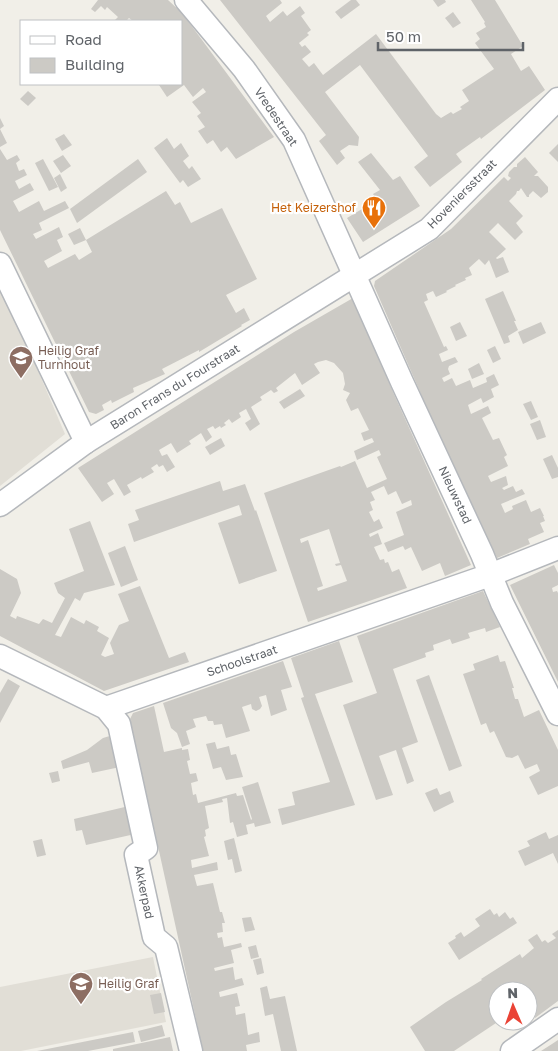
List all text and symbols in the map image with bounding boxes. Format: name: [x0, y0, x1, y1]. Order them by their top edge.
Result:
legend: [20, 20, 182, 85]
scale bar: [378, 20, 523, 52]
text: 50 m: [386, 27, 421, 45]
text: Road: [65, 30, 102, 48]
text: Building: [65, 55, 125, 73]
street label: Vredestraat: [251, 85, 302, 149]
street label: Hoveniersstraat: [424, 156, 500, 232]
restaurant icon: Het Keizershof: [361, 195, 387, 229]
place label: Het Keizershof: [271, 200, 357, 215]
street label: Baron Frans du Fourstraat: [107, 340, 242, 433]
place label: Heilig Graf Turnhout: [38, 343, 100, 372]
school or university icon: Heilig Graf Turnhout: [8, 345, 34, 379]
street label: Nieuwstad: [436, 464, 475, 526]
street label: Schoolstraat: [204, 641, 279, 680]
street label: Akkerpad: [131, 864, 157, 920]
school or university icon: Heilig Graf: [68, 971, 94, 1005]
place label: Heilig Graf: [98, 976, 160, 991]
north arrow: [488, 981, 538, 1031]
text: N: [507, 984, 518, 1001]

